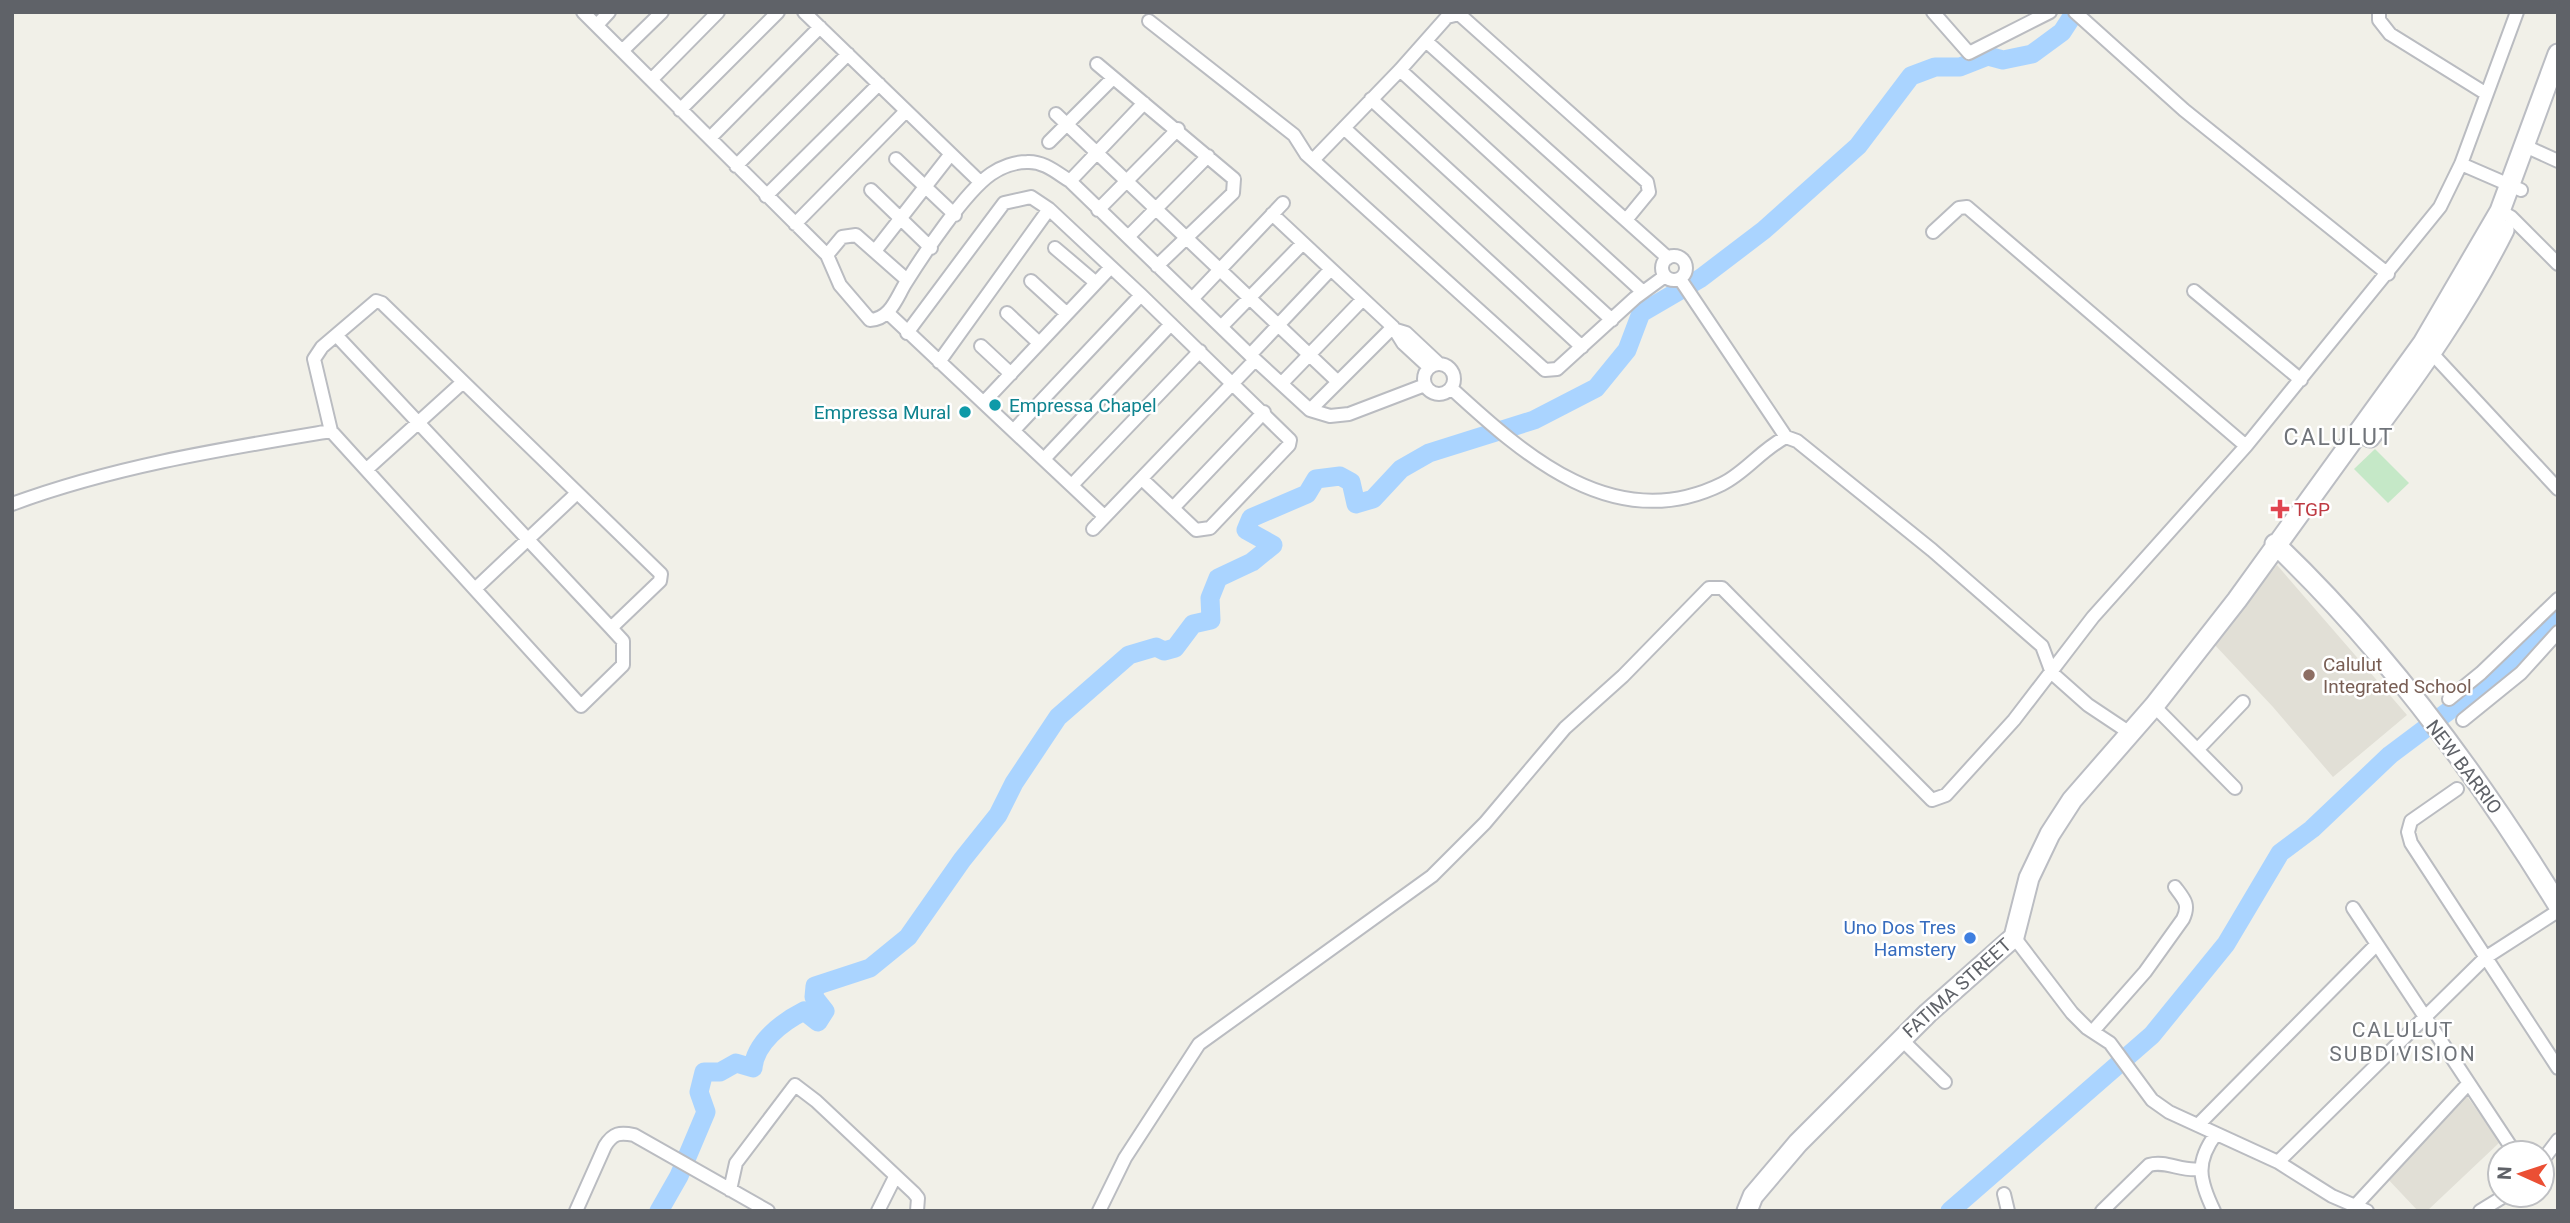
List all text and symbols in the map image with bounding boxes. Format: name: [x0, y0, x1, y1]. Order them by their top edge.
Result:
place label: Empressa Chapel: [1009, 394, 1157, 417]
marker: Empressa Chapel: [987, 397, 1003, 413]
place label: Empressa Mural: [814, 401, 951, 424]
marker: Empressa Mural: [957, 404, 973, 420]
district label: CALULUT: [2283, 424, 2395, 451]
place label: TGP: [2294, 498, 2330, 521]
marker: TGP: [2272, 501, 2288, 517]
place label: Calulut Integrated School: [2323, 653, 2472, 698]
marker: Calulut Integrated School: [2301, 667, 2317, 683]
street label: NEW BARRIO: [2421, 715, 2507, 819]
place label: Uno Dos Tres Hamstery: [1843, 916, 1956, 961]
marker: Uno Dos Tres Hamstery: [1962, 930, 1978, 946]
street label: FATIMA STREET: [1898, 933, 2016, 1043]
district label: CALULUT SUBDIVISION: [2329, 1018, 2477, 1066]
north arrow: [2486, 1139, 2556, 1209]
text: N: [2493, 1166, 2516, 1180]

